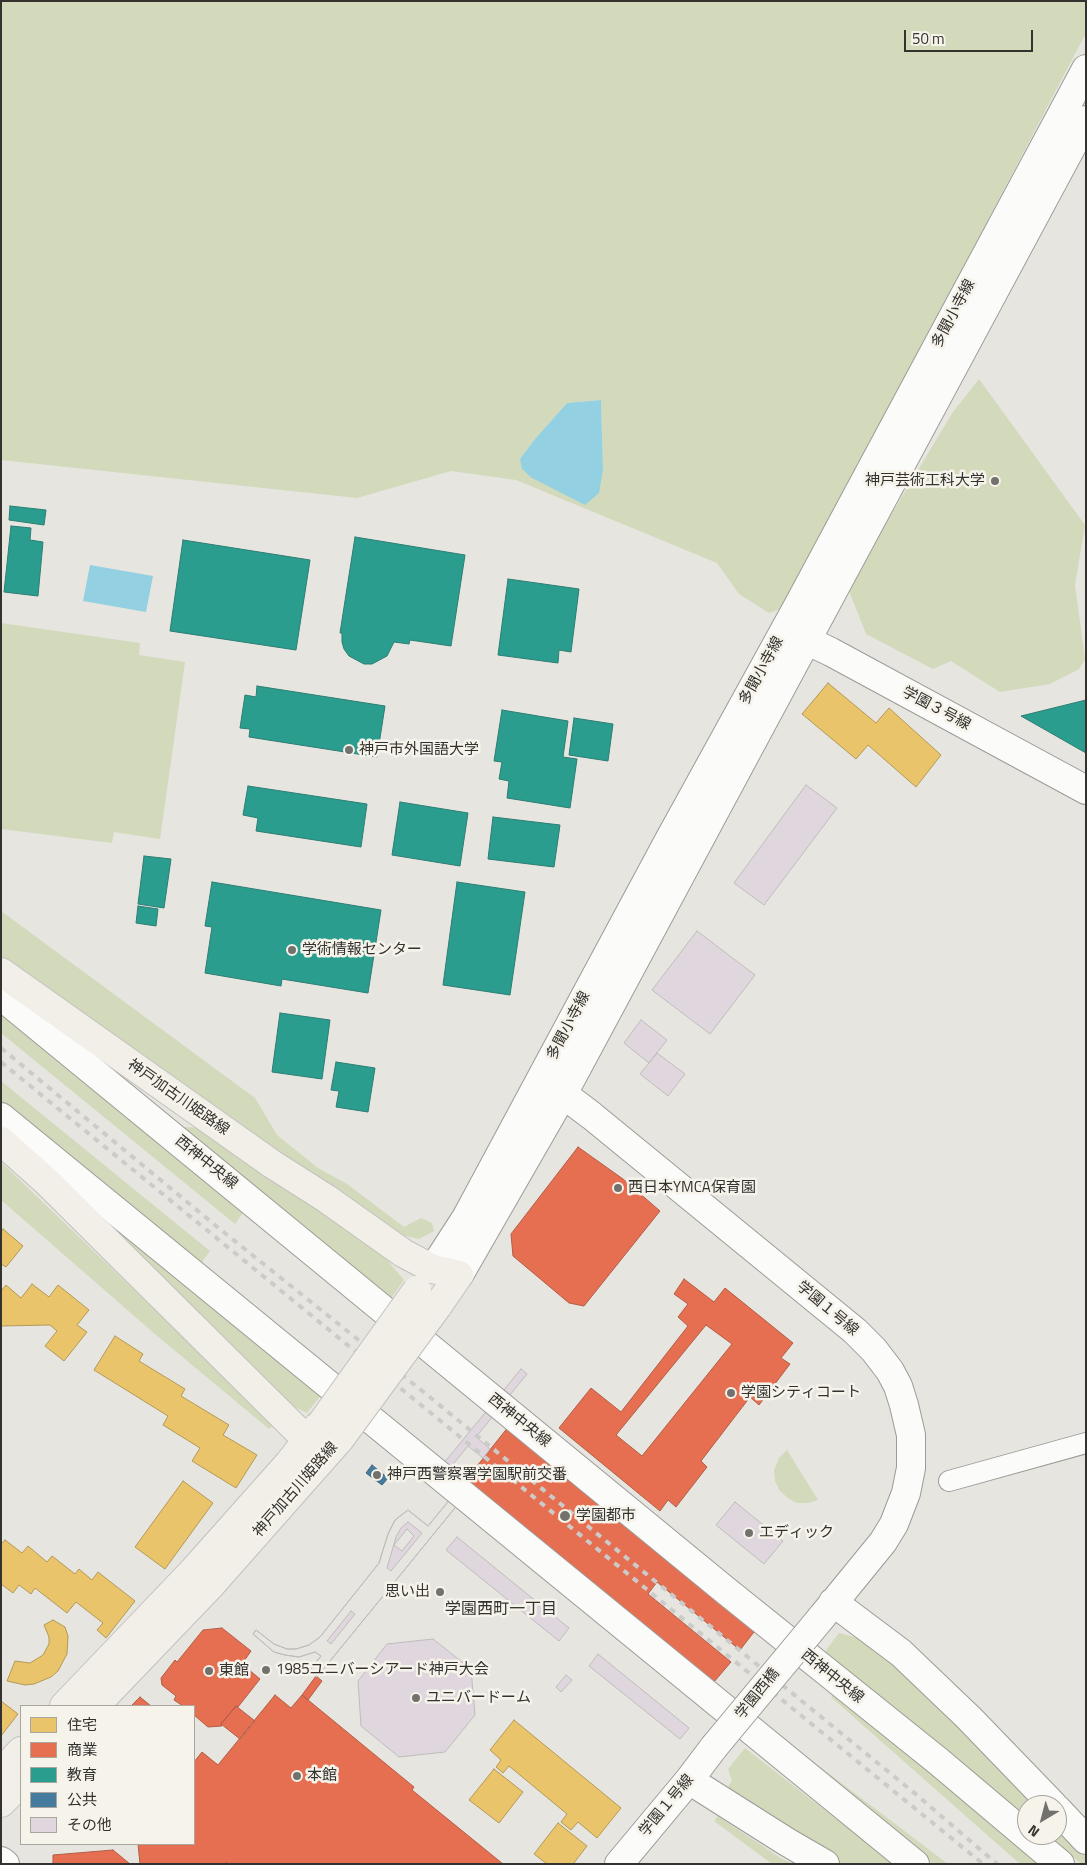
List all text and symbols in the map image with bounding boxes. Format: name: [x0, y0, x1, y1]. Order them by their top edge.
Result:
scale bar: [907, 20, 1036, 52]
text: 50 m: [912, 27, 945, 50]
street label: 多聞小寺線: [928, 277, 980, 351]
place label: 神戸芸術工科大学: [865, 472, 985, 490]
marker: 神戸芸術工科大学: [989, 475, 1001, 487]
street label: 多聞小寺線: [736, 634, 788, 708]
street label: 学園３号線: [899, 683, 973, 735]
place label: 神戸市外国語大学: [359, 741, 479, 759]
marker: 神戸市外国語大学: [343, 744, 355, 756]
place label: 学術情報センター: [302, 941, 422, 959]
marker: 学術情報センター: [286, 944, 298, 956]
street label: 多聞小寺線: [543, 989, 595, 1063]
street label: 神戸加古川姫路線: [124, 1056, 232, 1140]
street label: 西神中央線: [171, 1132, 241, 1194]
place label: 西日本YMCA保育園: [628, 1179, 756, 1197]
marker: 西日本YMCA保育園: [612, 1182, 624, 1194]
street label: 学園１号線: [792, 1278, 862, 1340]
place label: 学園シティコート: [741, 1384, 861, 1402]
marker: 学園シティコート: [725, 1387, 737, 1399]
street label: 西神中央線: [484, 1390, 554, 1452]
street label: 神戸加古川姫路線: [250, 1439, 342, 1541]
place label: 神戸西警察署学園駅前交番: [387, 1466, 567, 1484]
marker: 神戸西警察署学園駅前交番: [371, 1469, 383, 1481]
place label: 学園都市: [576, 1507, 636, 1525]
marker: 学園都市: [558, 1509, 572, 1523]
place label: エディック: [759, 1524, 834, 1542]
marker: エディック: [743, 1527, 755, 1539]
place label: 思い出: [385, 1583, 430, 1601]
marker: 思い出: [434, 1586, 446, 1598]
district label: 学園西町一丁目: [445, 1600, 557, 1620]
street label: 西神中央線: [797, 1646, 867, 1708]
place label: 1985ユニバーシアード神戸大会: [276, 1661, 489, 1679]
place label: 東館: [219, 1662, 249, 1680]
marker: 1985ユニバーシアード神戸大会: [260, 1664, 272, 1676]
marker: 東館: [203, 1665, 215, 1677]
street label: 学園西橋: [732, 1665, 784, 1723]
place label: ユニバードーム: [426, 1689, 531, 1707]
marker: ユニバードーム: [410, 1692, 422, 1704]
legend: [20, 1705, 195, 1845]
text: 住宅: [67, 1713, 97, 1736]
text: 商業: [67, 1738, 97, 1761]
text: 教育: [67, 1763, 97, 1786]
place label: 本館: [307, 1767, 337, 1785]
marker: 本館: [291, 1770, 303, 1782]
street label: 学園１号線: [636, 1771, 698, 1841]
text: 公共: [67, 1788, 97, 1811]
north arrow: [1017, 1795, 1067, 1845]
text: その他: [67, 1813, 112, 1836]
text: N: [1023, 1820, 1043, 1843]

